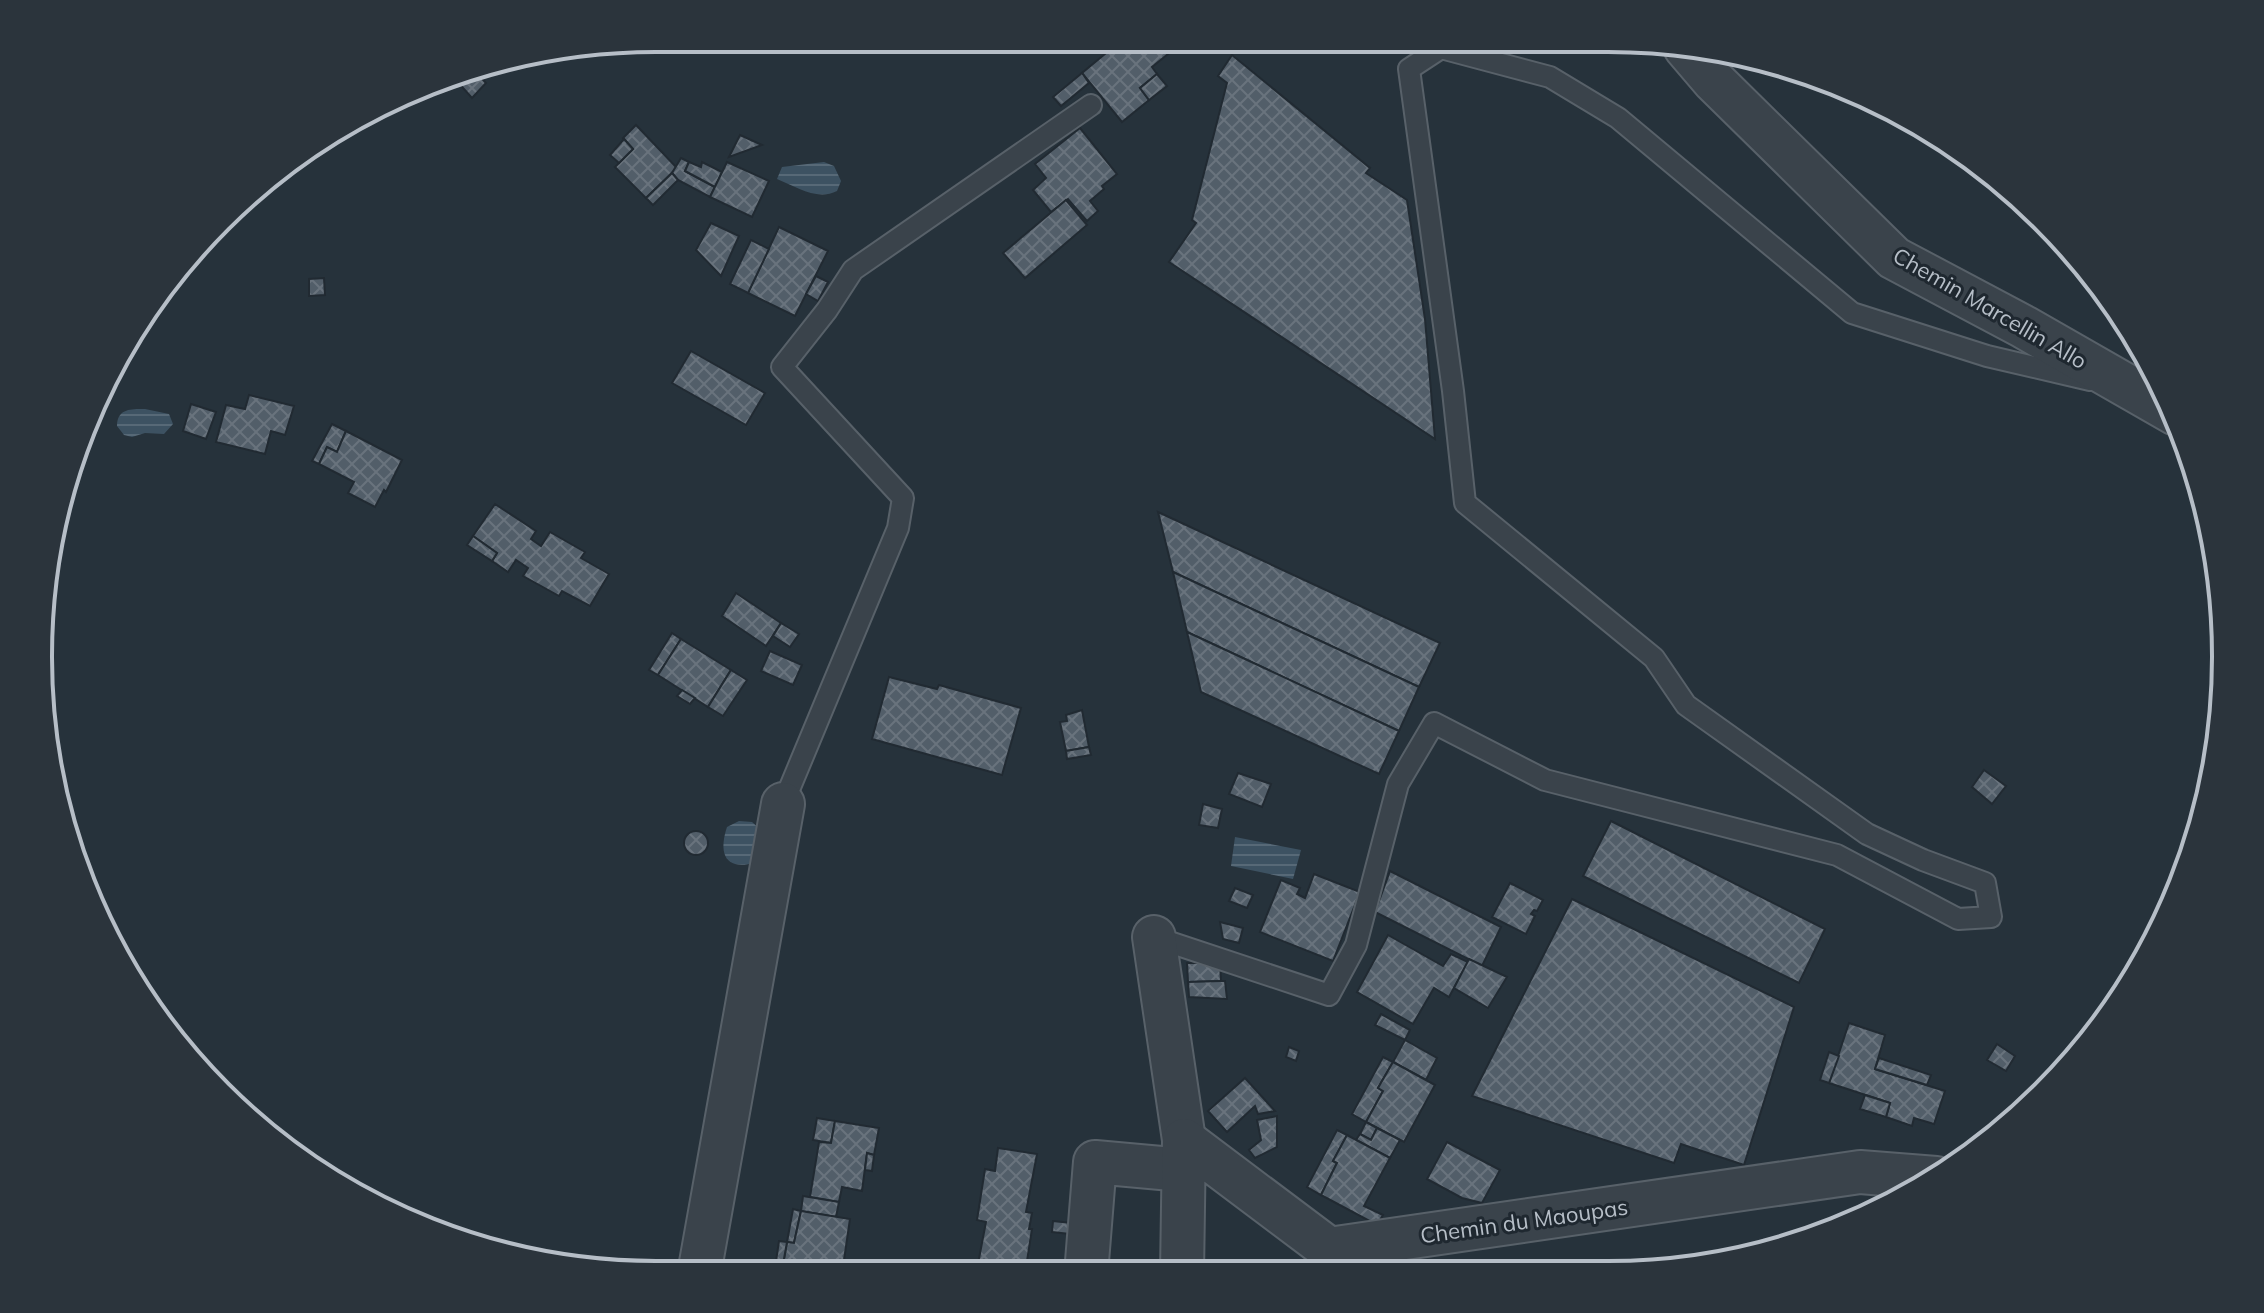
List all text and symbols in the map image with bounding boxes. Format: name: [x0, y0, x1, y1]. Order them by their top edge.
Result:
street label: Chemin Marcellin Allo: [1888, 241, 2092, 375]
street label: Chemin du Maoupas: [1418, 1193, 1630, 1249]

